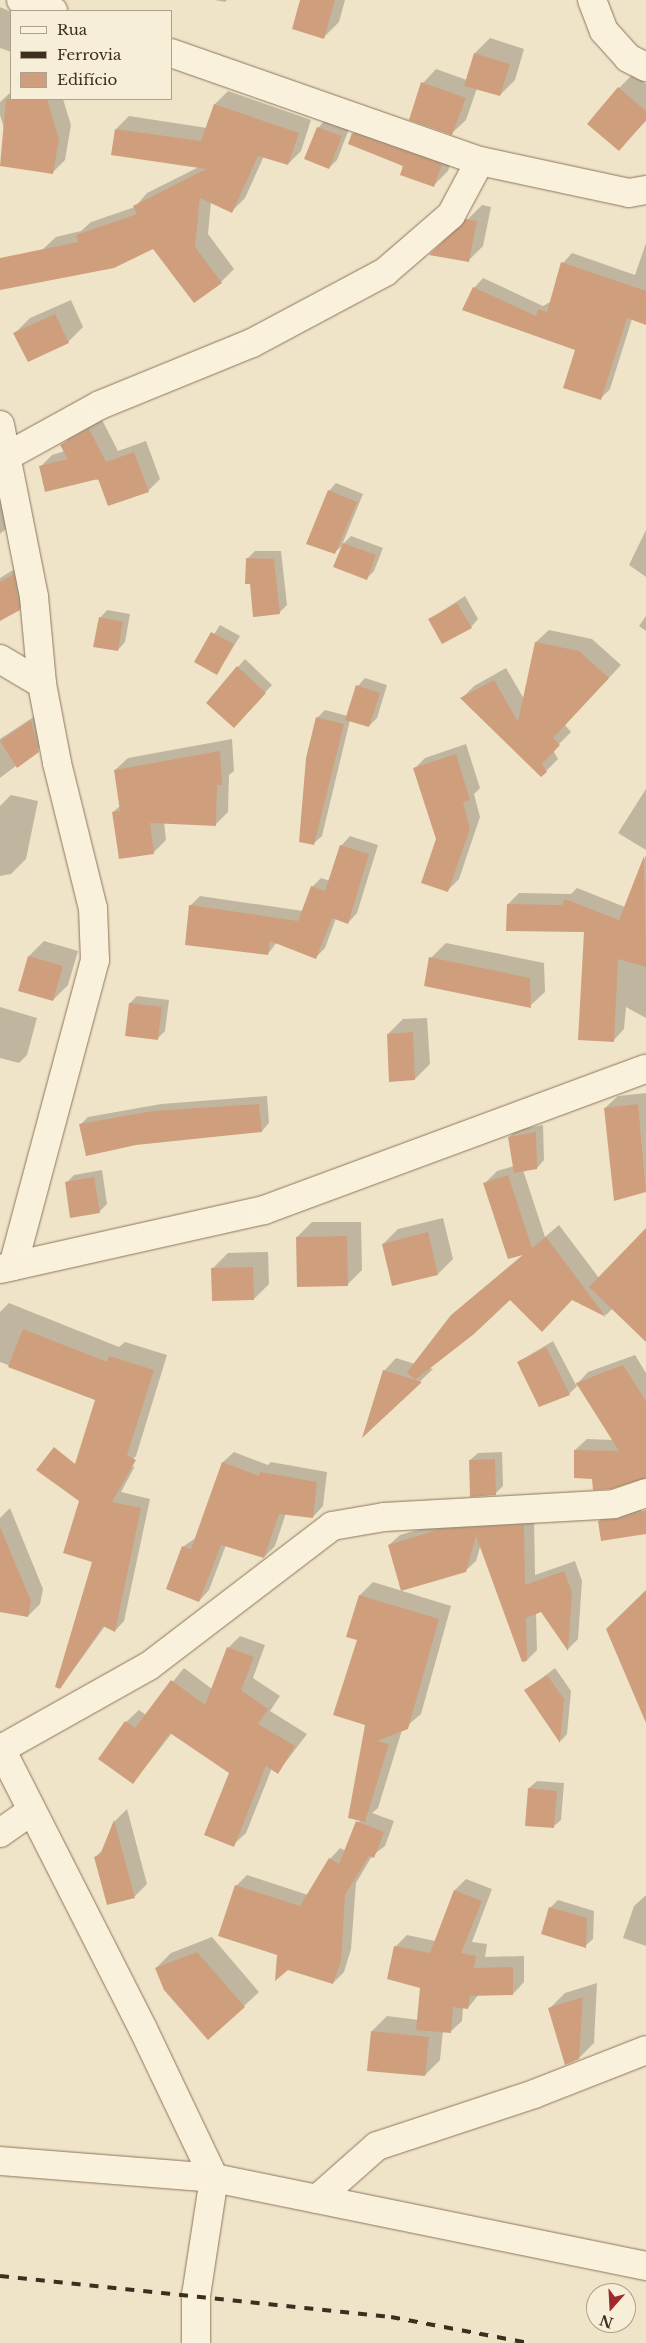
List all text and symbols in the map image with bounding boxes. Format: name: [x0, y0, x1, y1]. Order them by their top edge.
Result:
legend: [10, 10, 172, 100]
text: Rua: [57, 20, 87, 39]
text: Ferrovia: [57, 45, 121, 64]
text: Edifício: [57, 70, 117, 89]
north arrow: [586, 2283, 636, 2333]
text: N: [597, 2311, 616, 2332]

